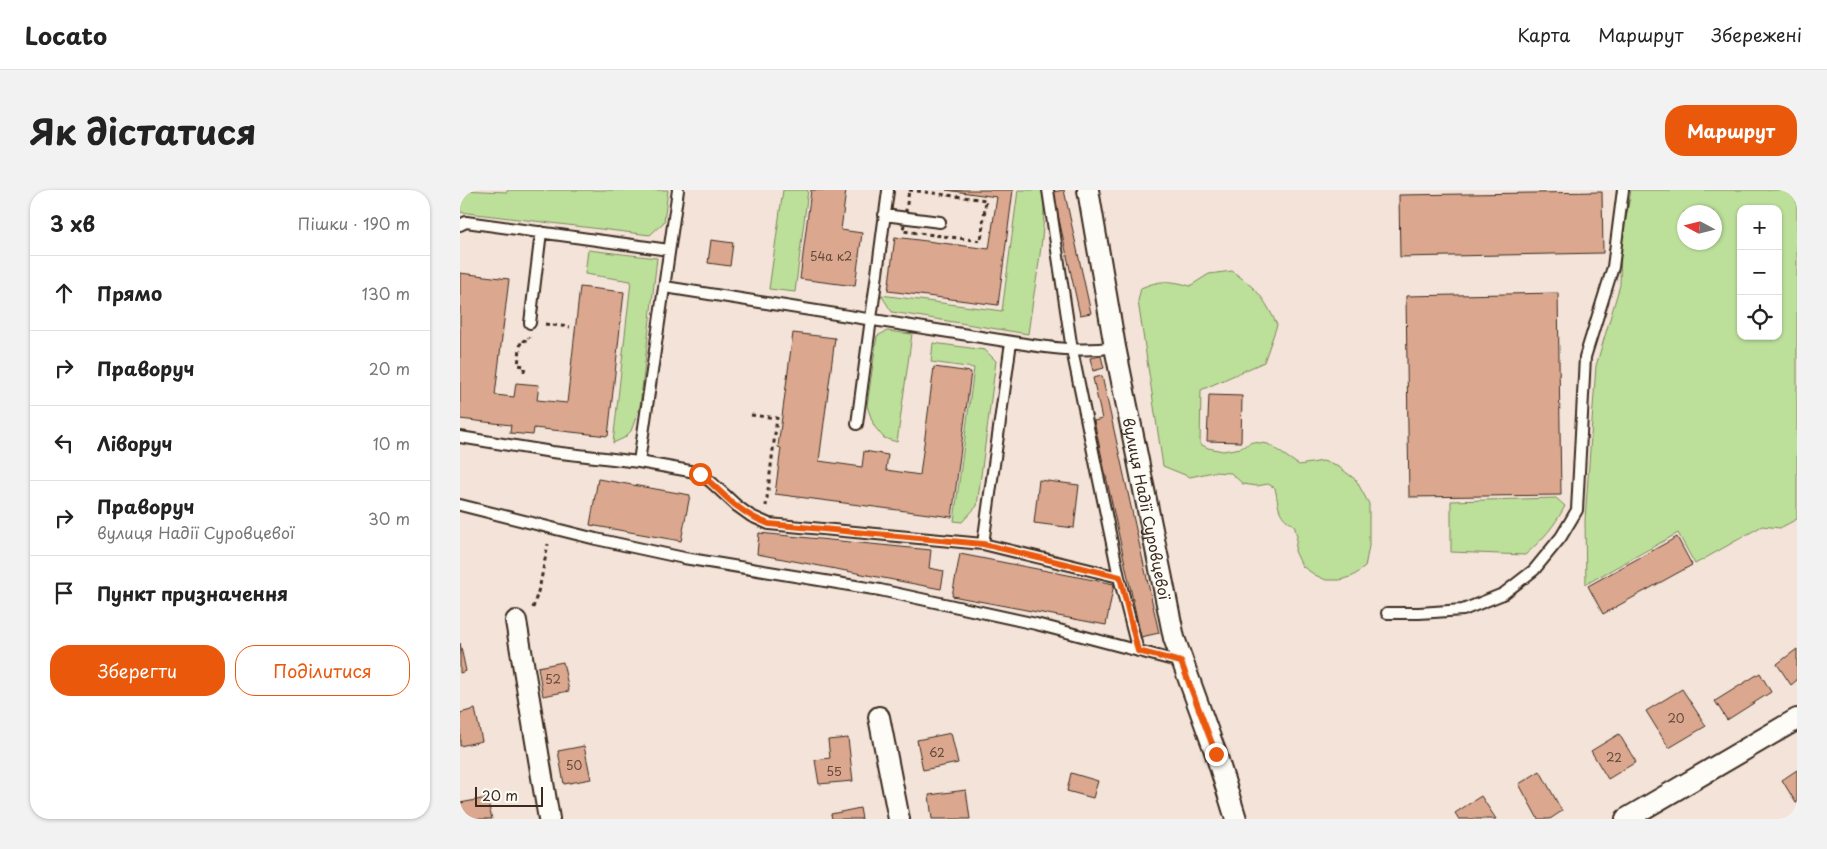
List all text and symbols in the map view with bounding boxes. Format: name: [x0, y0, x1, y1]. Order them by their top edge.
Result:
text: Locato: [25, 17, 107, 53]
text: Карта: [1517, 21, 1570, 48]
text: Маршрут: [1598, 21, 1683, 48]
text: Збережені: [1711, 21, 1802, 48]
text: Як дістатися: [30, 104, 256, 157]
button: Маршрут: [1665, 105, 1797, 156]
north arrow: [1677, 205, 1722, 250]
map controls: [1737, 205, 1782, 340]
button: +: [1737, 205, 1782, 250]
text: 3 хв: [50, 207, 95, 239]
text: Пішки · 190 m: [298, 211, 410, 235]
house number: 54а к2: [810, 247, 852, 265]
button: −: [1737, 250, 1782, 295]
icon: ahead: [50, 279, 78, 307]
text: Прямо: [97, 279, 162, 307]
text: 130 m: [362, 281, 410, 305]
button: locate: [1737, 295, 1782, 340]
icon: right: [50, 354, 78, 382]
text: Праворуч: [97, 354, 194, 382]
text: 20 m: [369, 356, 410, 380]
street label: вулиця Надії Суровцевої: [1118, 415, 1178, 602]
icon: left: [50, 429, 78, 457]
text: Ліворуч: [97, 429, 173, 457]
text: 10 m: [373, 431, 410, 455]
route start: [689, 463, 712, 486]
text: Праворуч: [97, 492, 194, 520]
icon: right: [50, 504, 78, 532]
text: 30 m: [368, 506, 410, 530]
text: вулиця Надії Суровцевої: [97, 520, 295, 544]
icon: arrive: [50, 579, 78, 607]
text: Пункт призначення: [97, 579, 288, 607]
button: Зберегти: [50, 645, 225, 696]
button: Поділитися: [235, 645, 410, 696]
house number: 52: [545, 670, 561, 688]
house number: 20: [1667, 709, 1685, 727]
house number: 62: [929, 743, 945, 761]
route end: [1205, 743, 1228, 766]
house number: 22: [1606, 748, 1622, 766]
house number: 50: [566, 756, 582, 774]
house number: 55: [826, 762, 842, 780]
scale bar: [475, 784, 542, 807]
text: 20 m: [482, 785, 518, 806]

